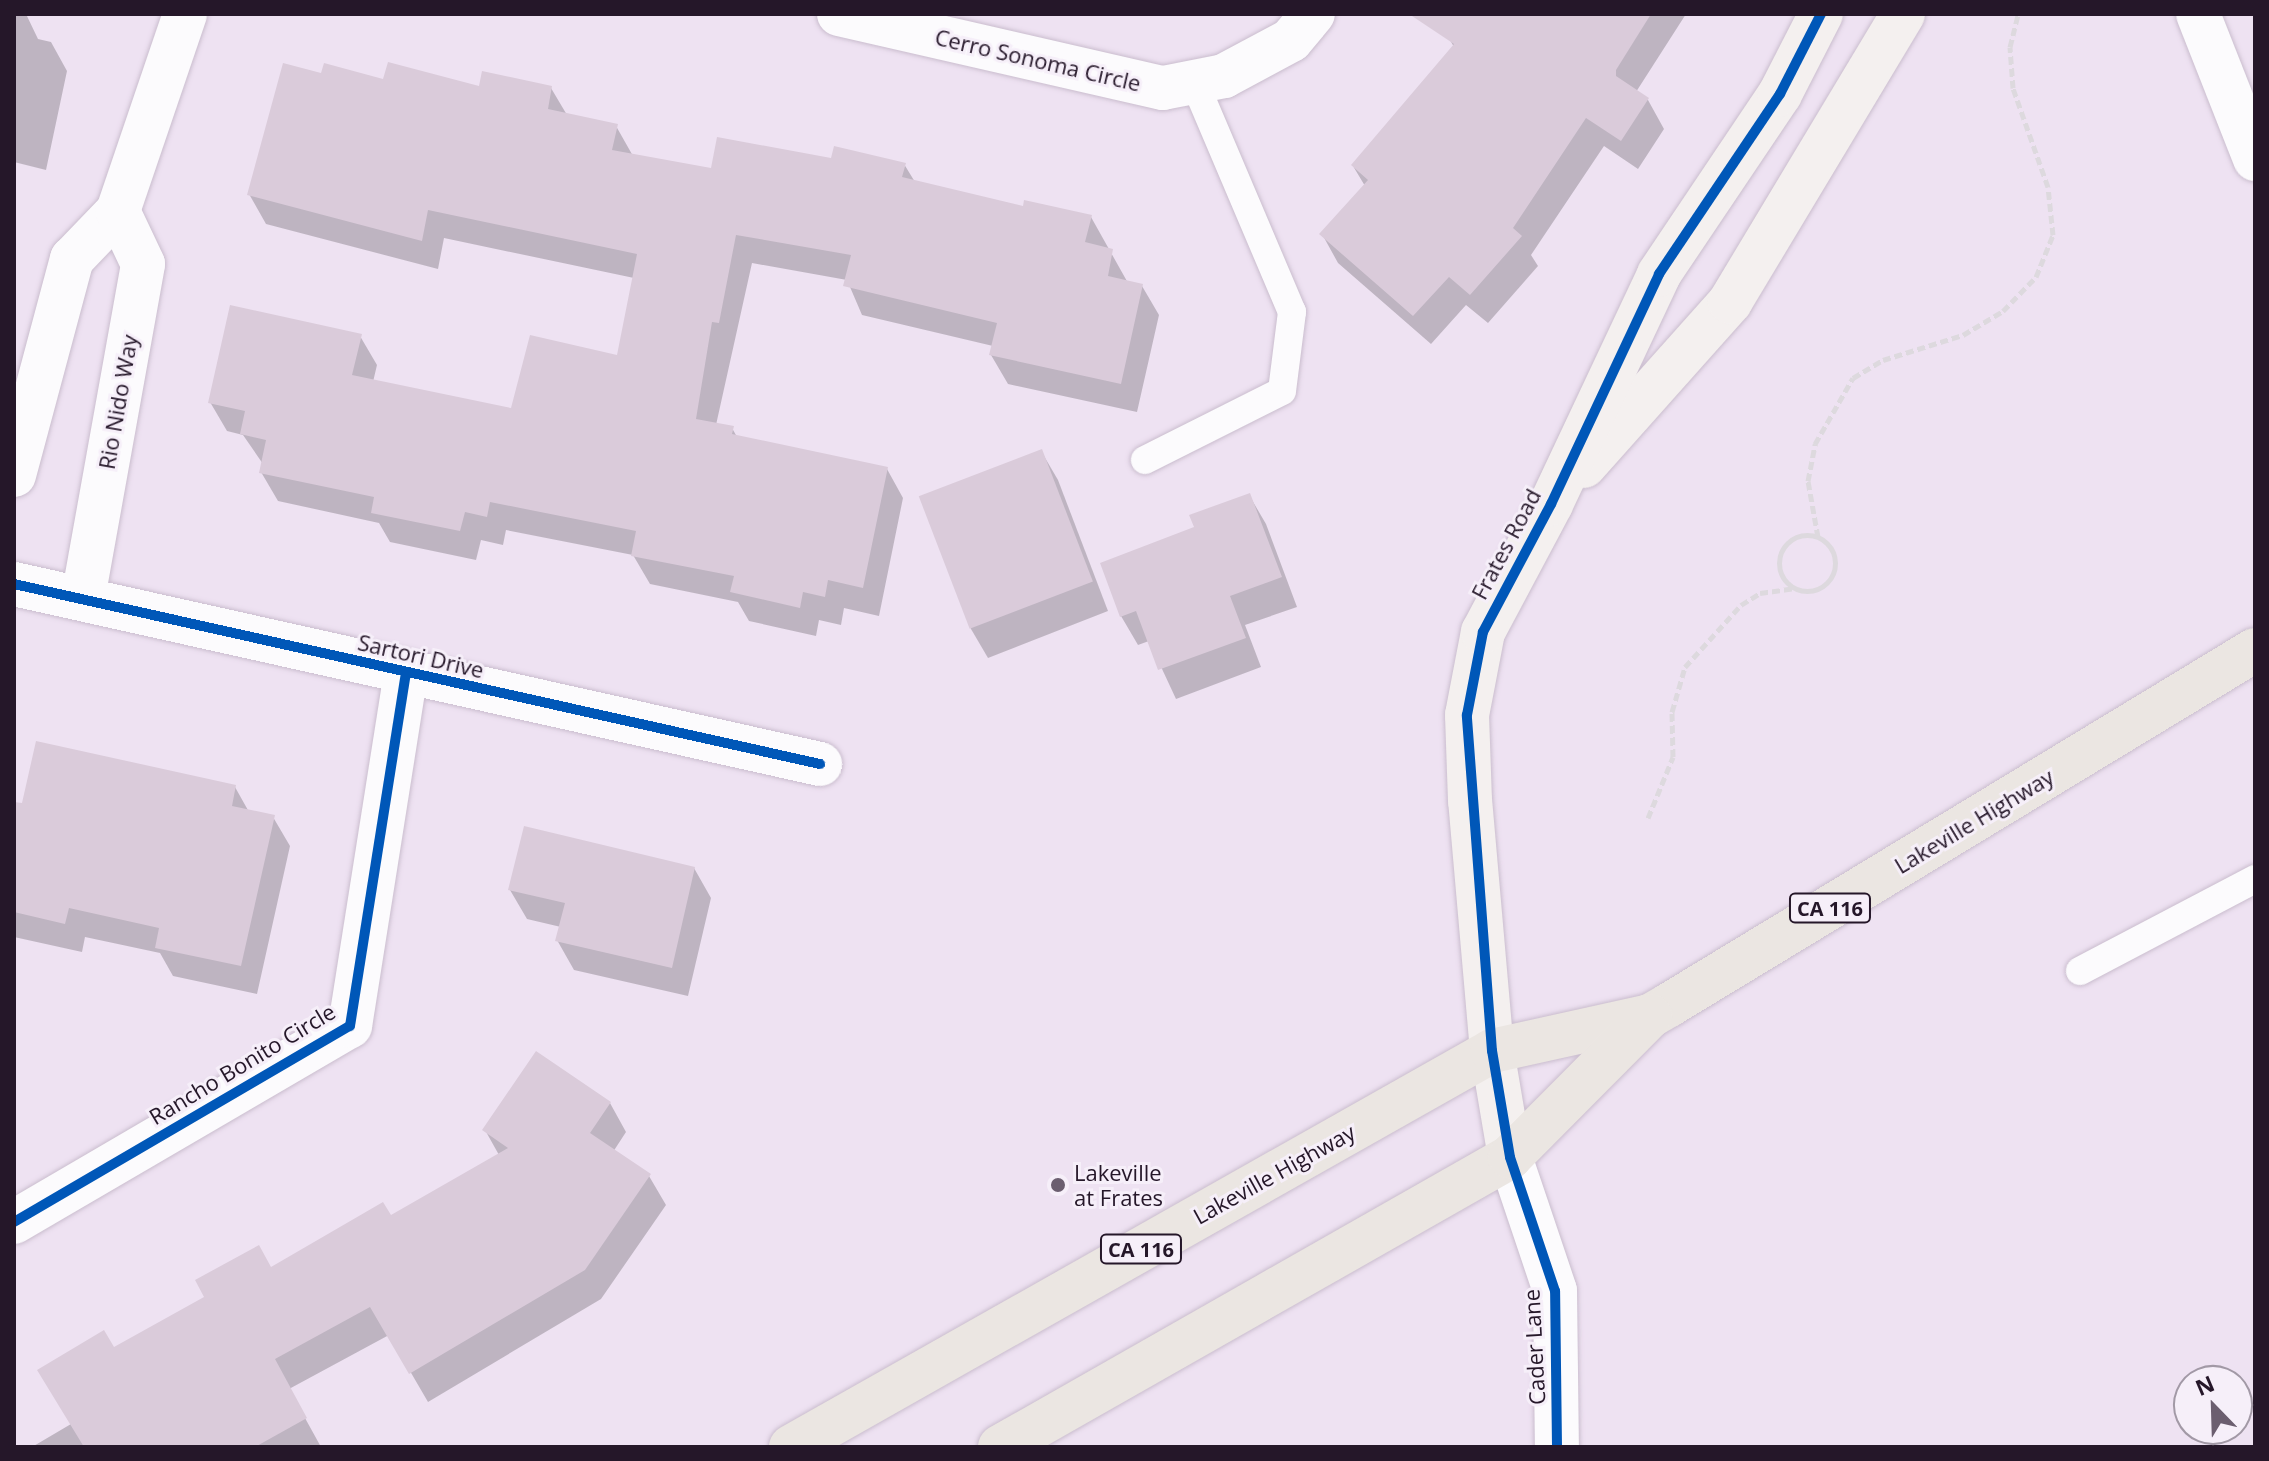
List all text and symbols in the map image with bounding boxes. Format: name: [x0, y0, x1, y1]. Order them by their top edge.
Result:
street label: Cerro Sonoma Circle: [933, 23, 1143, 97]
street label: Rio Nido Way: [93, 333, 143, 471]
street label: Frates Road: [1466, 484, 1546, 604]
street label: Sartori Drive: [355, 629, 487, 683]
street label: Lakeville Highway: [1890, 763, 2058, 879]
road number: CA 116: [1788, 892, 1872, 924]
street label: Rancho Bonito Circle: [144, 998, 340, 1130]
street label: Lakeville Highway: [1189, 1119, 1359, 1229]
place label: Lakeville at Frates: [1074, 1159, 1163, 1210]
marker: Lakeville at Frates: [1049, 1176, 1067, 1194]
road number: CA 116: [1099, 1233, 1183, 1265]
street label: Cader Lane: [1518, 1288, 1550, 1406]
north arrow: [2173, 1365, 2253, 1445]
text: N: [2190, 1367, 2218, 1402]

